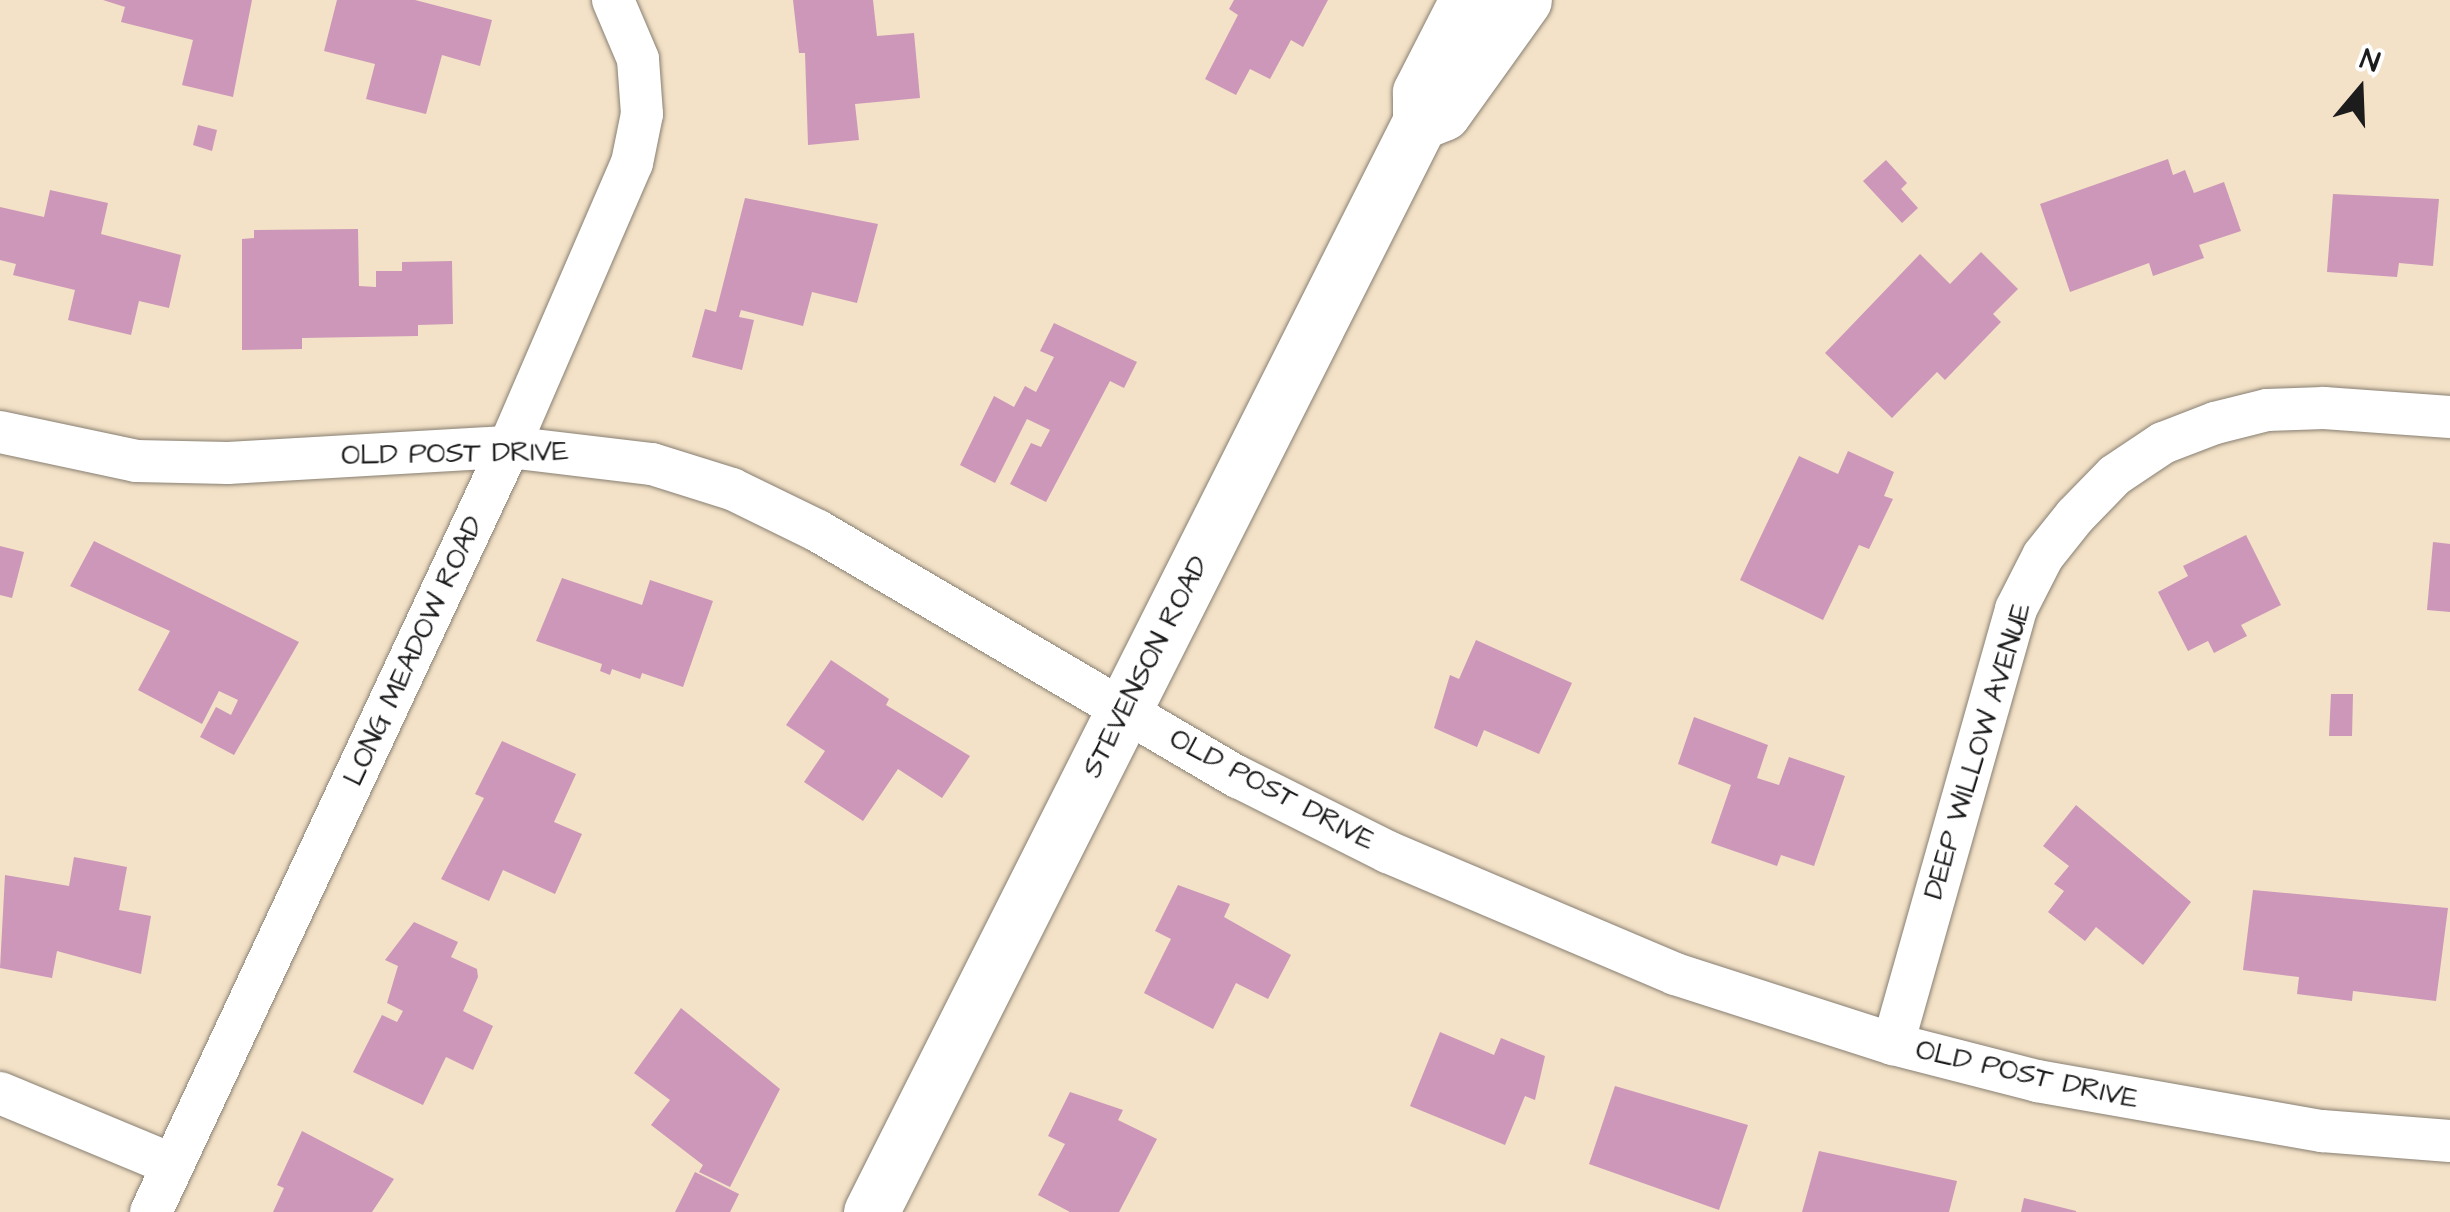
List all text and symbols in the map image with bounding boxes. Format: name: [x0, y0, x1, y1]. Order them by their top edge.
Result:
north arrow: [2310, 40, 2410, 140]
text: N: [2355, 40, 2385, 82]
street label: OLD POST DRIVE: [341, 435, 569, 473]
street label: LONG MEADOW ROAD: [337, 511, 491, 791]
street label: STEVENSON ROAD: [1076, 551, 1216, 783]
street label: DEEP WILLOW AVENUE: [1917, 599, 2039, 903]
street label: OLD POST DRIVE: [1164, 722, 1380, 858]
street label: OLD POST DRIVE: [1913, 1033, 2141, 1117]

